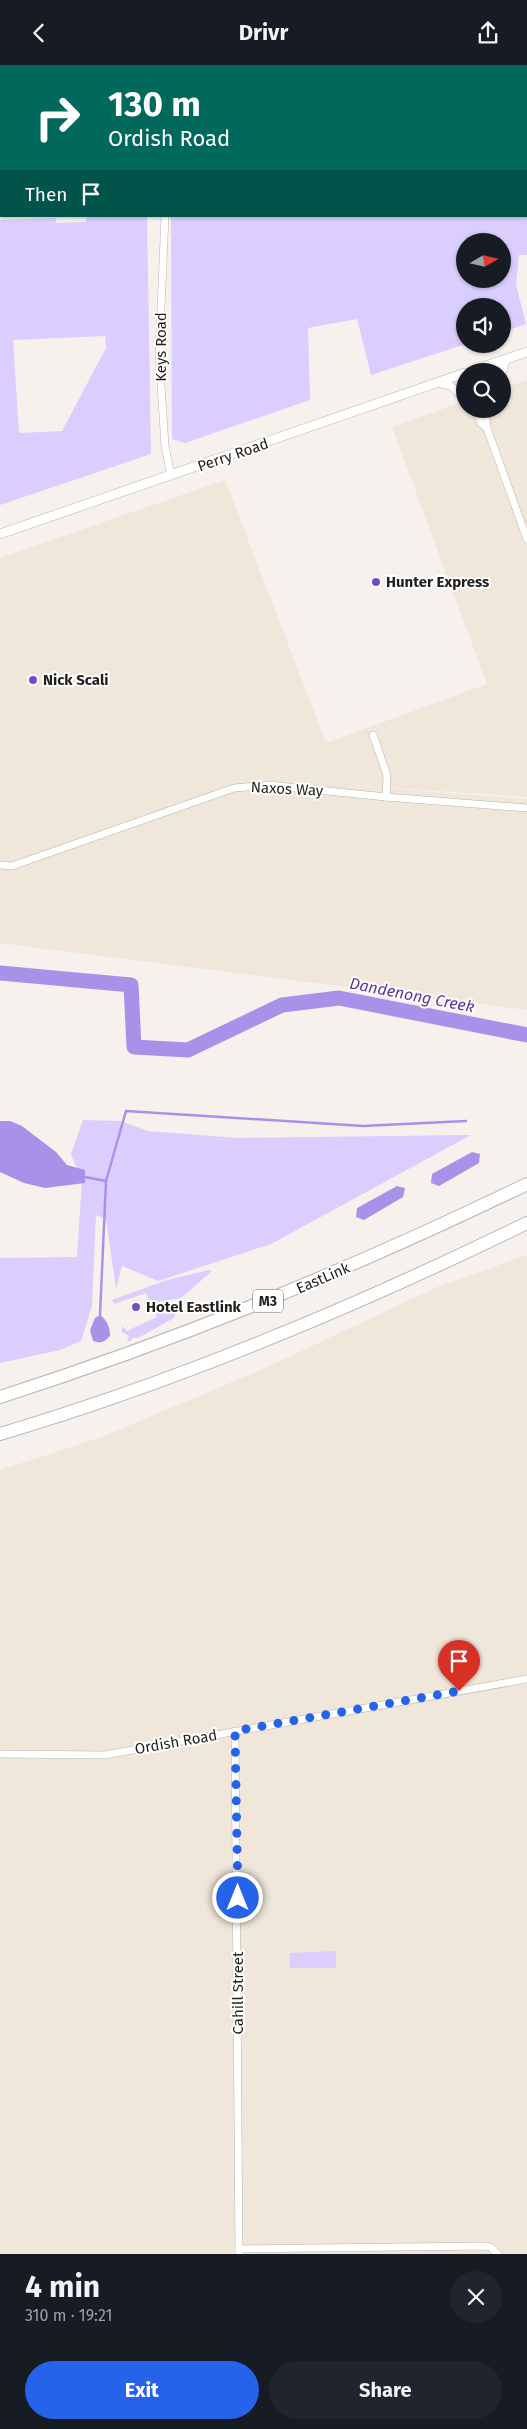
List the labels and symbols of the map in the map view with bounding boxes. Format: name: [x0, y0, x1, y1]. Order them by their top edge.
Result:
north arrow: [456, 233, 511, 287]
street label: Keys Road: [152, 312, 170, 382]
street label: Perry Road: [195, 434, 271, 476]
place label: Hunter Express: [386, 573, 489, 591]
marker: Hunter Express: [370, 576, 382, 588]
place label: Nick Scali: [43, 671, 109, 689]
marker: Nick Scali: [27, 674, 39, 686]
street label: Naxos Way: [250, 778, 324, 800]
water label: Dandenong Creek: [348, 974, 476, 1016]
street label: EastLink: [294, 1259, 353, 1297]
road number: M3: [253, 1289, 283, 1313]
place label: Hotel Eastlink: [146, 1298, 242, 1316]
marker: Hotel Eastlink: [130, 1301, 142, 1313]
pin: [438, 1640, 480, 1691]
street label: Ordish Road: [133, 1726, 219, 1758]
position arrow: [211, 1871, 263, 1923]
street label: Cahill Street: [229, 1951, 247, 2034]

